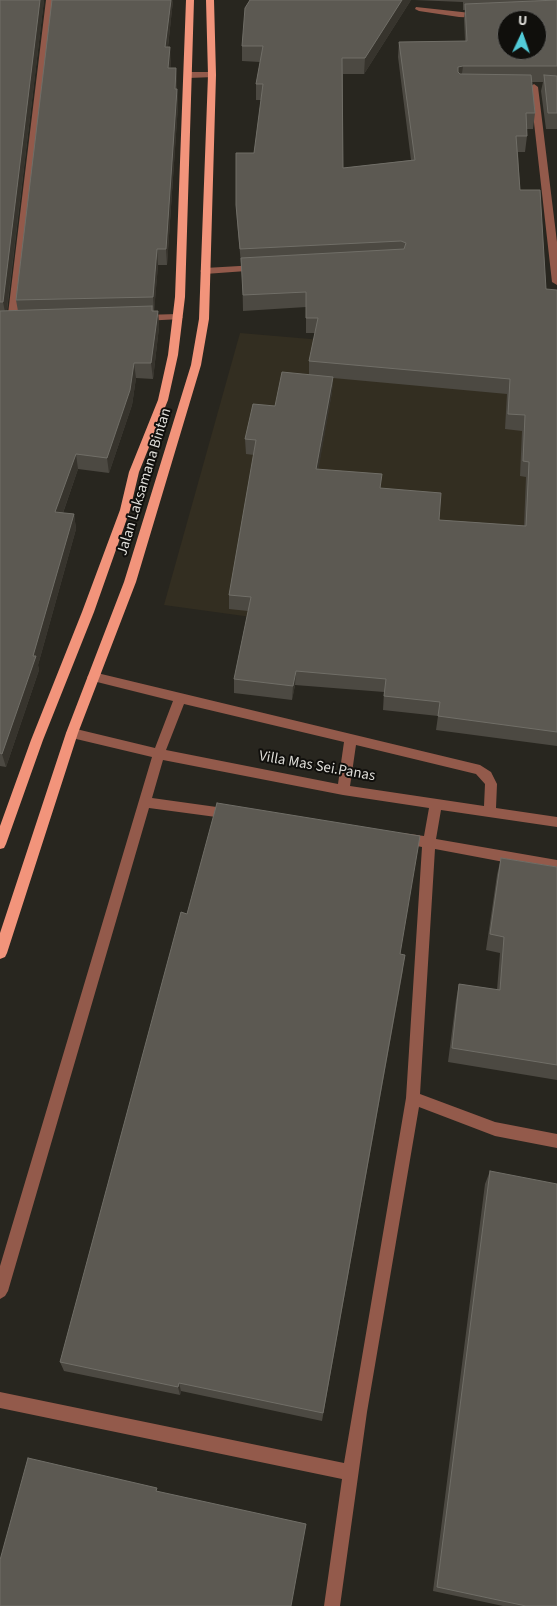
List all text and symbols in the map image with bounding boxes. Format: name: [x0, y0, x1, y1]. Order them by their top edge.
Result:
north arrow: [497, 10, 547, 60]
text: U: [518, 11, 528, 31]
street label: Jalan Laksamana Bintan: [114, 406, 176, 558]
street label: Villa Mas Sei.Panas: [257, 748, 377, 786]

